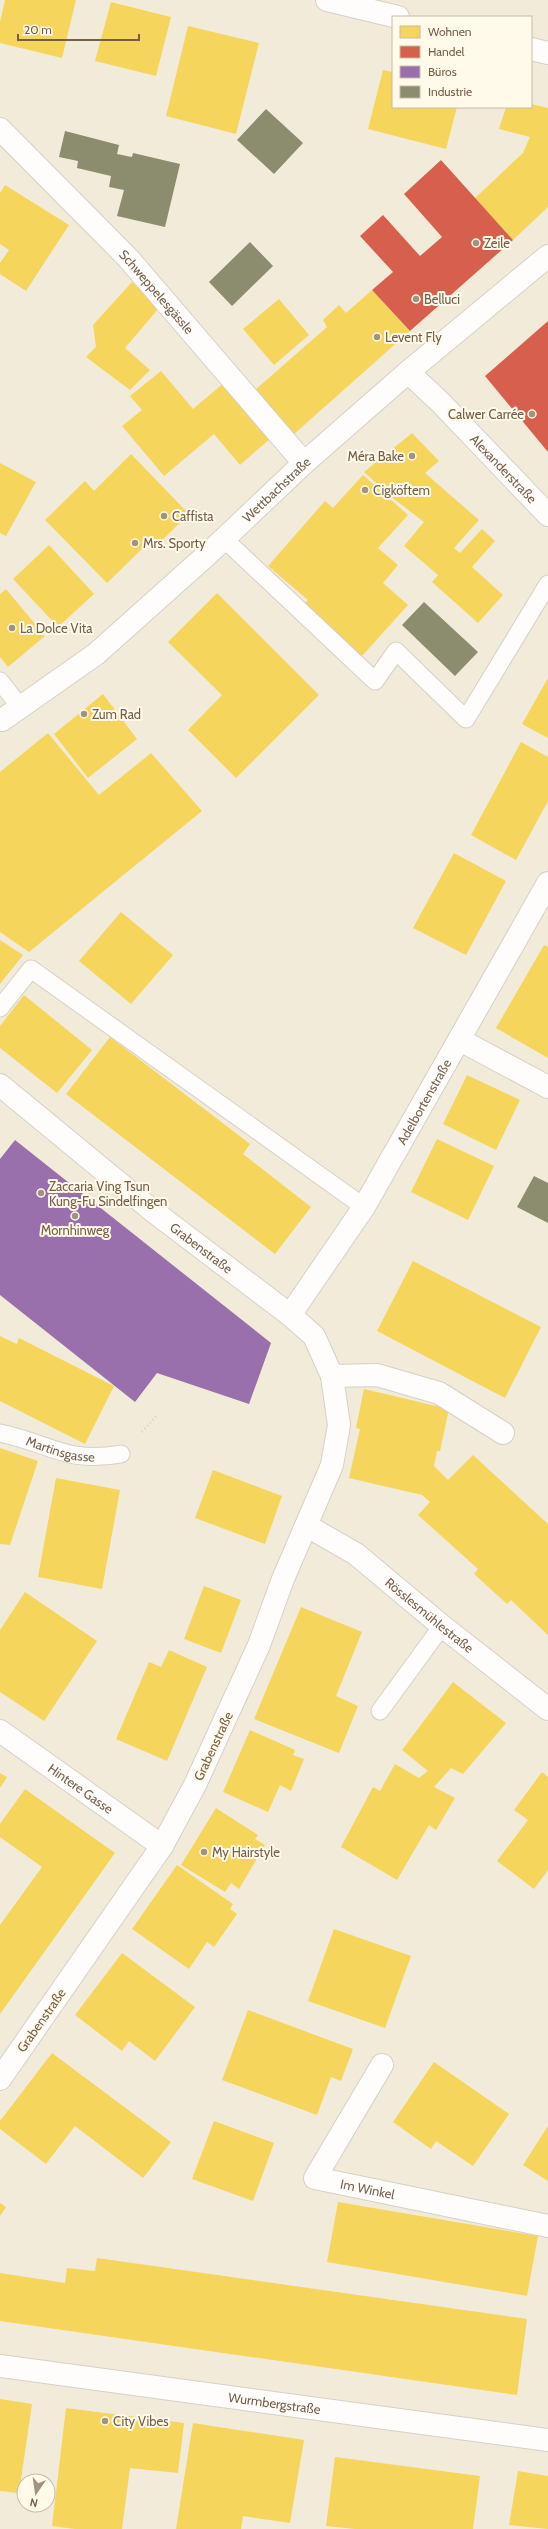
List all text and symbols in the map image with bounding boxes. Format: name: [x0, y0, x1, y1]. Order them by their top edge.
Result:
scale bar: [18, 16, 139, 42]
legend: [392, 16, 532, 108]
text: 20 m: [24, 22, 52, 37]
text: Wohnen: [428, 24, 472, 39]
text: Handel: [428, 44, 465, 59]
text: Büros: [428, 64, 457, 79]
text: Industrie: [428, 84, 472, 99]
place label: Zeile: [484, 235, 510, 251]
marker: Zeile: [471, 238, 481, 248]
street label: Schweppelesgässle: [116, 246, 198, 337]
place label: Belluci: [424, 291, 460, 307]
marker: Belluci: [411, 294, 421, 304]
place label: Levent Fly: [385, 329, 442, 345]
marker: Levent Fly: [372, 332, 382, 342]
place label: Calwer Carrée: [448, 406, 524, 422]
marker: Calwer Carrée: [527, 409, 537, 419]
street label: Alexanderstraße: [467, 431, 541, 507]
place label: Méra Bake: [348, 448, 404, 464]
marker: Méra Bake: [407, 451, 417, 461]
street label: Wettbachstraße: [239, 453, 314, 525]
place label: Cigköftem: [373, 482, 430, 498]
marker: Cigköftem: [360, 485, 370, 495]
place label: Caffista: [172, 508, 214, 524]
marker: Caffista: [159, 511, 169, 521]
place label: Mrs. Sporty: [143, 535, 206, 551]
marker: Mrs. Sporty: [130, 538, 140, 548]
place label: La Dolce Vita: [20, 620, 93, 636]
marker: La Dolce Vita: [7, 623, 17, 633]
place label: Zum Rad: [92, 706, 141, 722]
marker: Zum Rad: [79, 709, 89, 719]
street label: Adelbortenstraße: [393, 1056, 455, 1147]
place label: Zaccaria Ving Tsun Kung-Fu Sindelfingen: [49, 1178, 167, 1209]
marker: Zaccaria Ving Tsun Kung-Fu Sindelfingen: [36, 1188, 46, 1198]
marker: Mornhinweg: [70, 1211, 80, 1221]
street label: Grabenstraße: [167, 1219, 236, 1277]
place label: Mornhinweg: [41, 1222, 110, 1238]
street label: Martinsgasse: [24, 1433, 95, 1465]
street label: Rösslesmühlestraße: [382, 1574, 477, 1656]
street label: Grabenstraße: [190, 1709, 236, 1783]
street label: Hintere Gasse: [45, 1760, 117, 1817]
place label: My Hairstyle: [212, 1844, 280, 1860]
marker: My Hairstyle: [199, 1847, 209, 1857]
street label: Grabenstraße: [13, 1985, 69, 2055]
street label: Im Winkel: [339, 2175, 396, 2202]
street label: Wurmbergstraße: [227, 2389, 322, 2417]
place label: City Vibes: [113, 2413, 169, 2429]
marker: City Vibes: [100, 2416, 110, 2426]
north arrow: [16, 2473, 56, 2513]
text: N: [28, 2495, 39, 2510]

